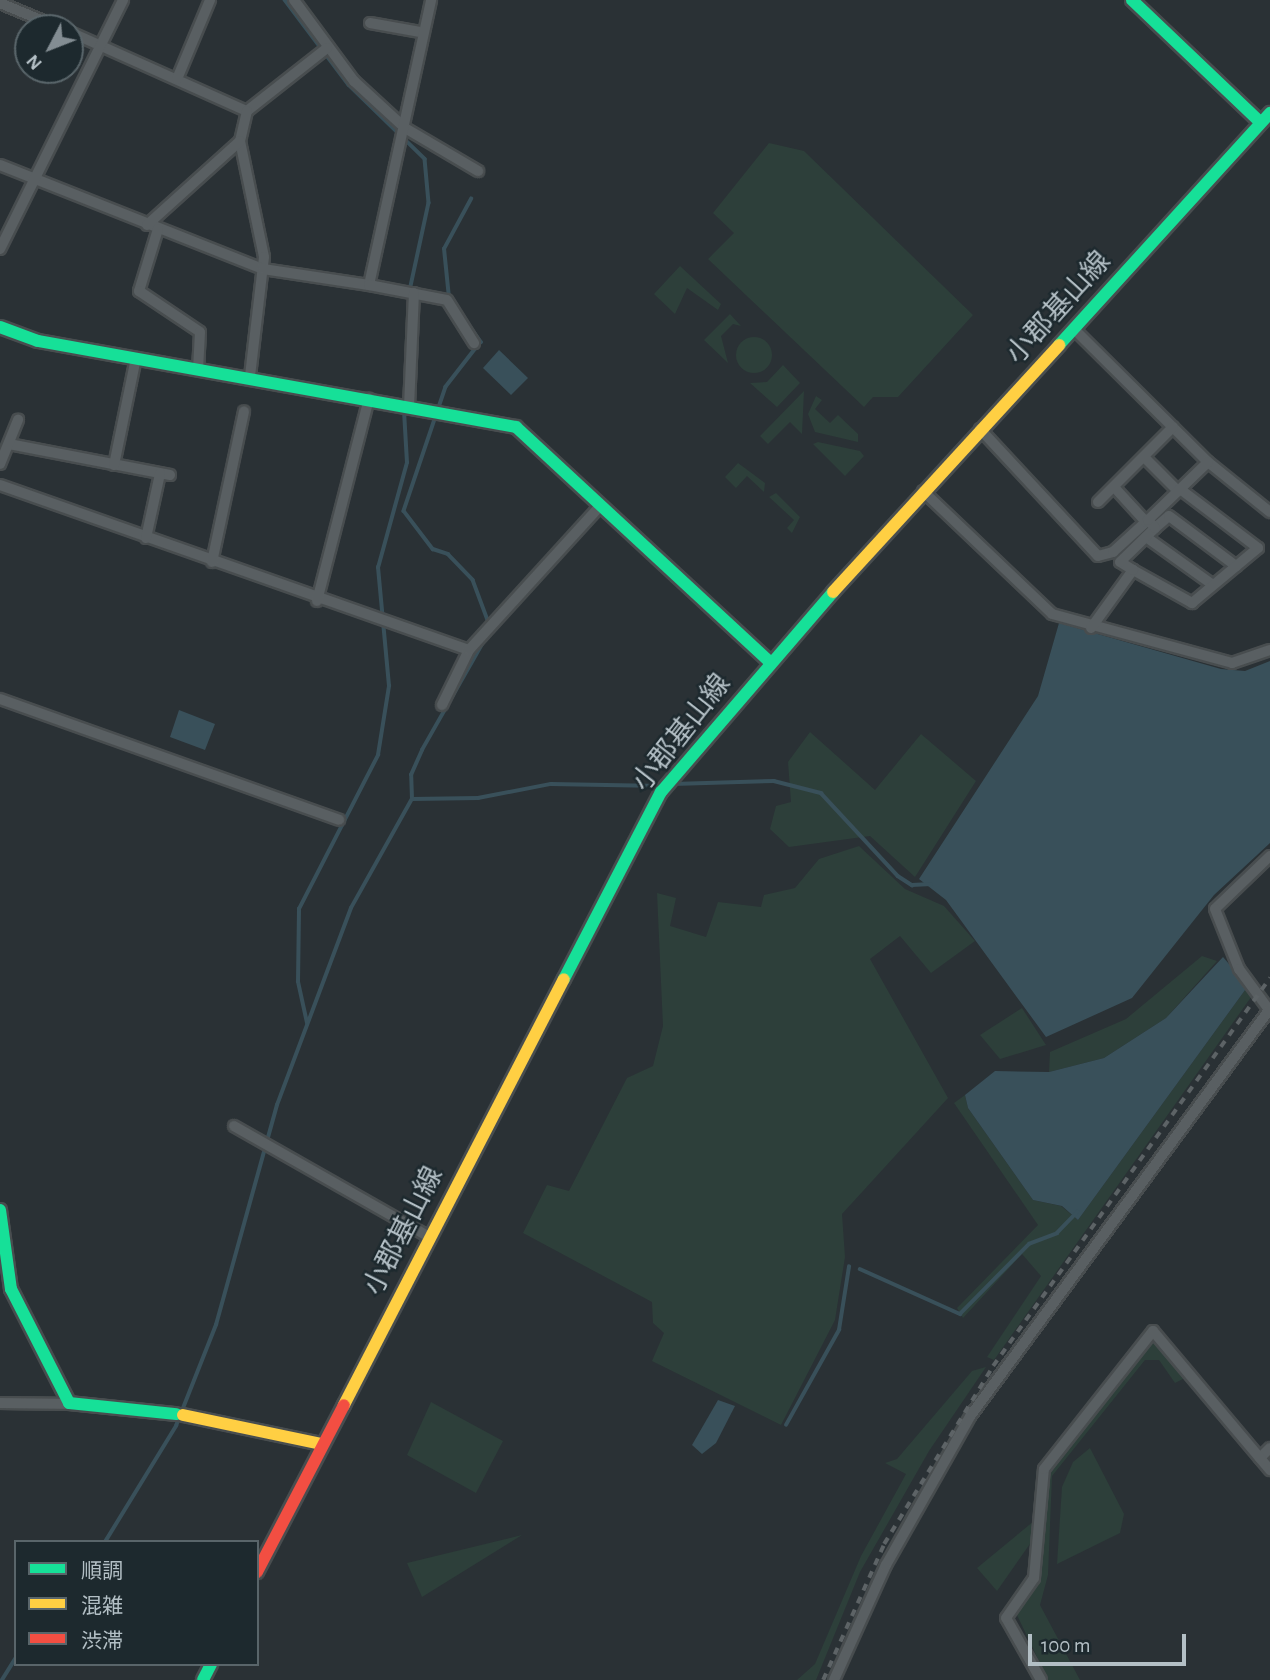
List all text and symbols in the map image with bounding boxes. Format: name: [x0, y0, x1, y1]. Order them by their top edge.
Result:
north arrow: [14, 14, 84, 84]
text: N: [23, 51, 46, 73]
street label: 小郡基山線: [1000, 245, 1118, 371]
street label: 小郡基山線: [626, 667, 738, 799]
street label: 小郡基山線: [357, 1161, 451, 1301]
legend: [14, 1540, 259, 1666]
text: 順調: [81, 1561, 123, 1582]
text: 混雑: [81, 1596, 123, 1617]
scale bar: [1032, 1620, 1190, 1664]
text: 渋滞: [81, 1631, 123, 1652]
text: 100 m: [1041, 1635, 1091, 1656]

